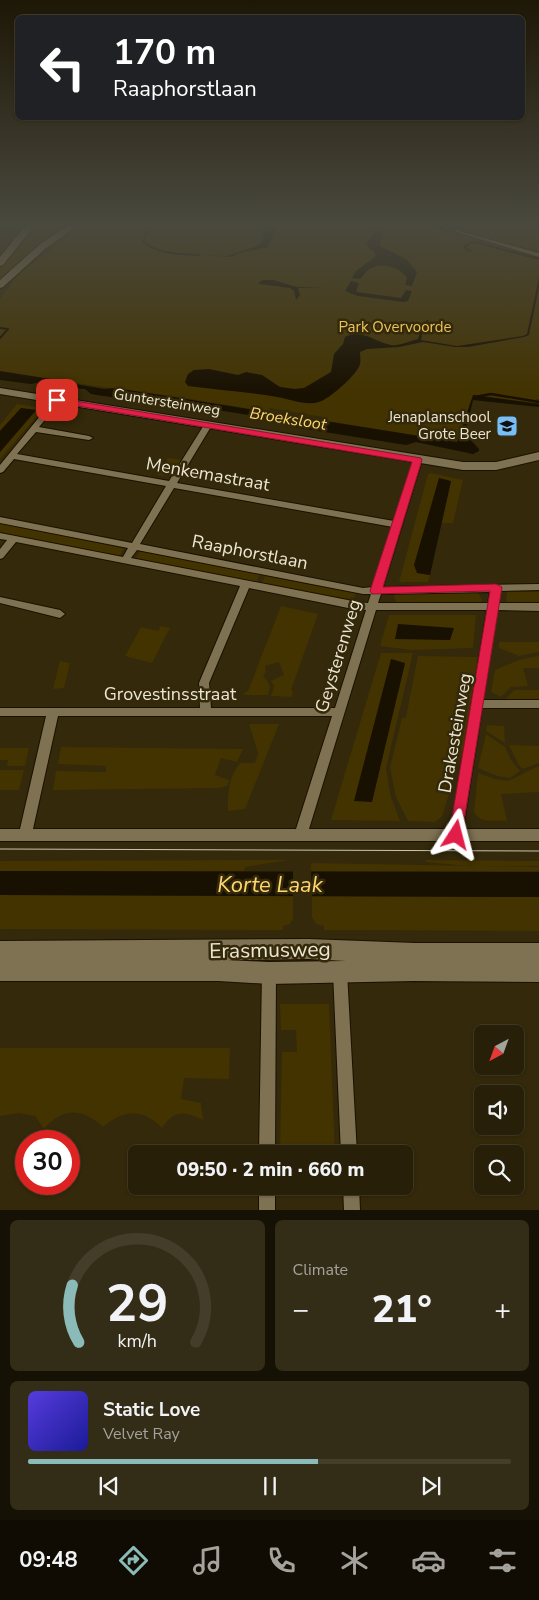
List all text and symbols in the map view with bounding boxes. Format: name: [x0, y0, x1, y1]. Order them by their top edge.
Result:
text: 170 m: [113, 29, 216, 76]
icon: left: [30, 35, 95, 100]
text: Raaphorstlaan: [113, 74, 257, 104]
park label: Park Overvoorde: [338, 317, 452, 337]
pin: [36, 379, 78, 421]
street label: Guntersteinweg: [112, 384, 222, 420]
icon: arrive: [43, 386, 71, 414]
water label: Broeksloot: [248, 402, 328, 436]
place label: Jenaplanschool Grote Beer: [387, 407, 492, 444]
school or university icon: Jenaplanschool Grote Beer: [495, 414, 519, 438]
street label: Menkemastraat: [144, 451, 272, 497]
street label: Raaphorstlaan: [190, 529, 310, 575]
street label: Geysterenweg: [309, 596, 367, 716]
street label: Drakesteinweg: [433, 671, 477, 795]
street label: Grovestinsstraat: [104, 682, 237, 706]
position arrow: [429, 808, 481, 860]
water label: Korte Laak: [217, 870, 324, 900]
street label: Erasmusweg: [209, 935, 331, 965]
north arrow: [474, 1025, 524, 1075]
map controls: [474, 1025, 524, 1195]
button: sound: [474, 1085, 524, 1135]
speed limit sign: 30: [15, 1130, 80, 1195]
button: search: [474, 1145, 524, 1195]
text: 09:50 · 2 min · 660 m: [177, 1157, 364, 1183]
text: Climate: [293, 1259, 348, 1281]
text: 29: [106, 1268, 168, 1339]
text: 21°: [372, 1284, 432, 1335]
text: −: [293, 1291, 309, 1329]
text: +: [494, 1291, 511, 1329]
text: km/h: [118, 1329, 157, 1353]
text: Static Love: [103, 1397, 200, 1423]
text: Velvet Ray: [103, 1423, 180, 1445]
icon: previous: [95, 1472, 123, 1500]
icon: pause: [256, 1472, 284, 1500]
icon: next: [417, 1472, 445, 1500]
icon: directions: [116, 1543, 151, 1578]
icon: music: [190, 1543, 225, 1578]
icon: phone: [264, 1543, 299, 1578]
icon: climate: [337, 1543, 372, 1578]
icon: car: [411, 1543, 446, 1578]
icon: filters: [485, 1543, 520, 1578]
text: 09:48: [19, 1545, 78, 1575]

